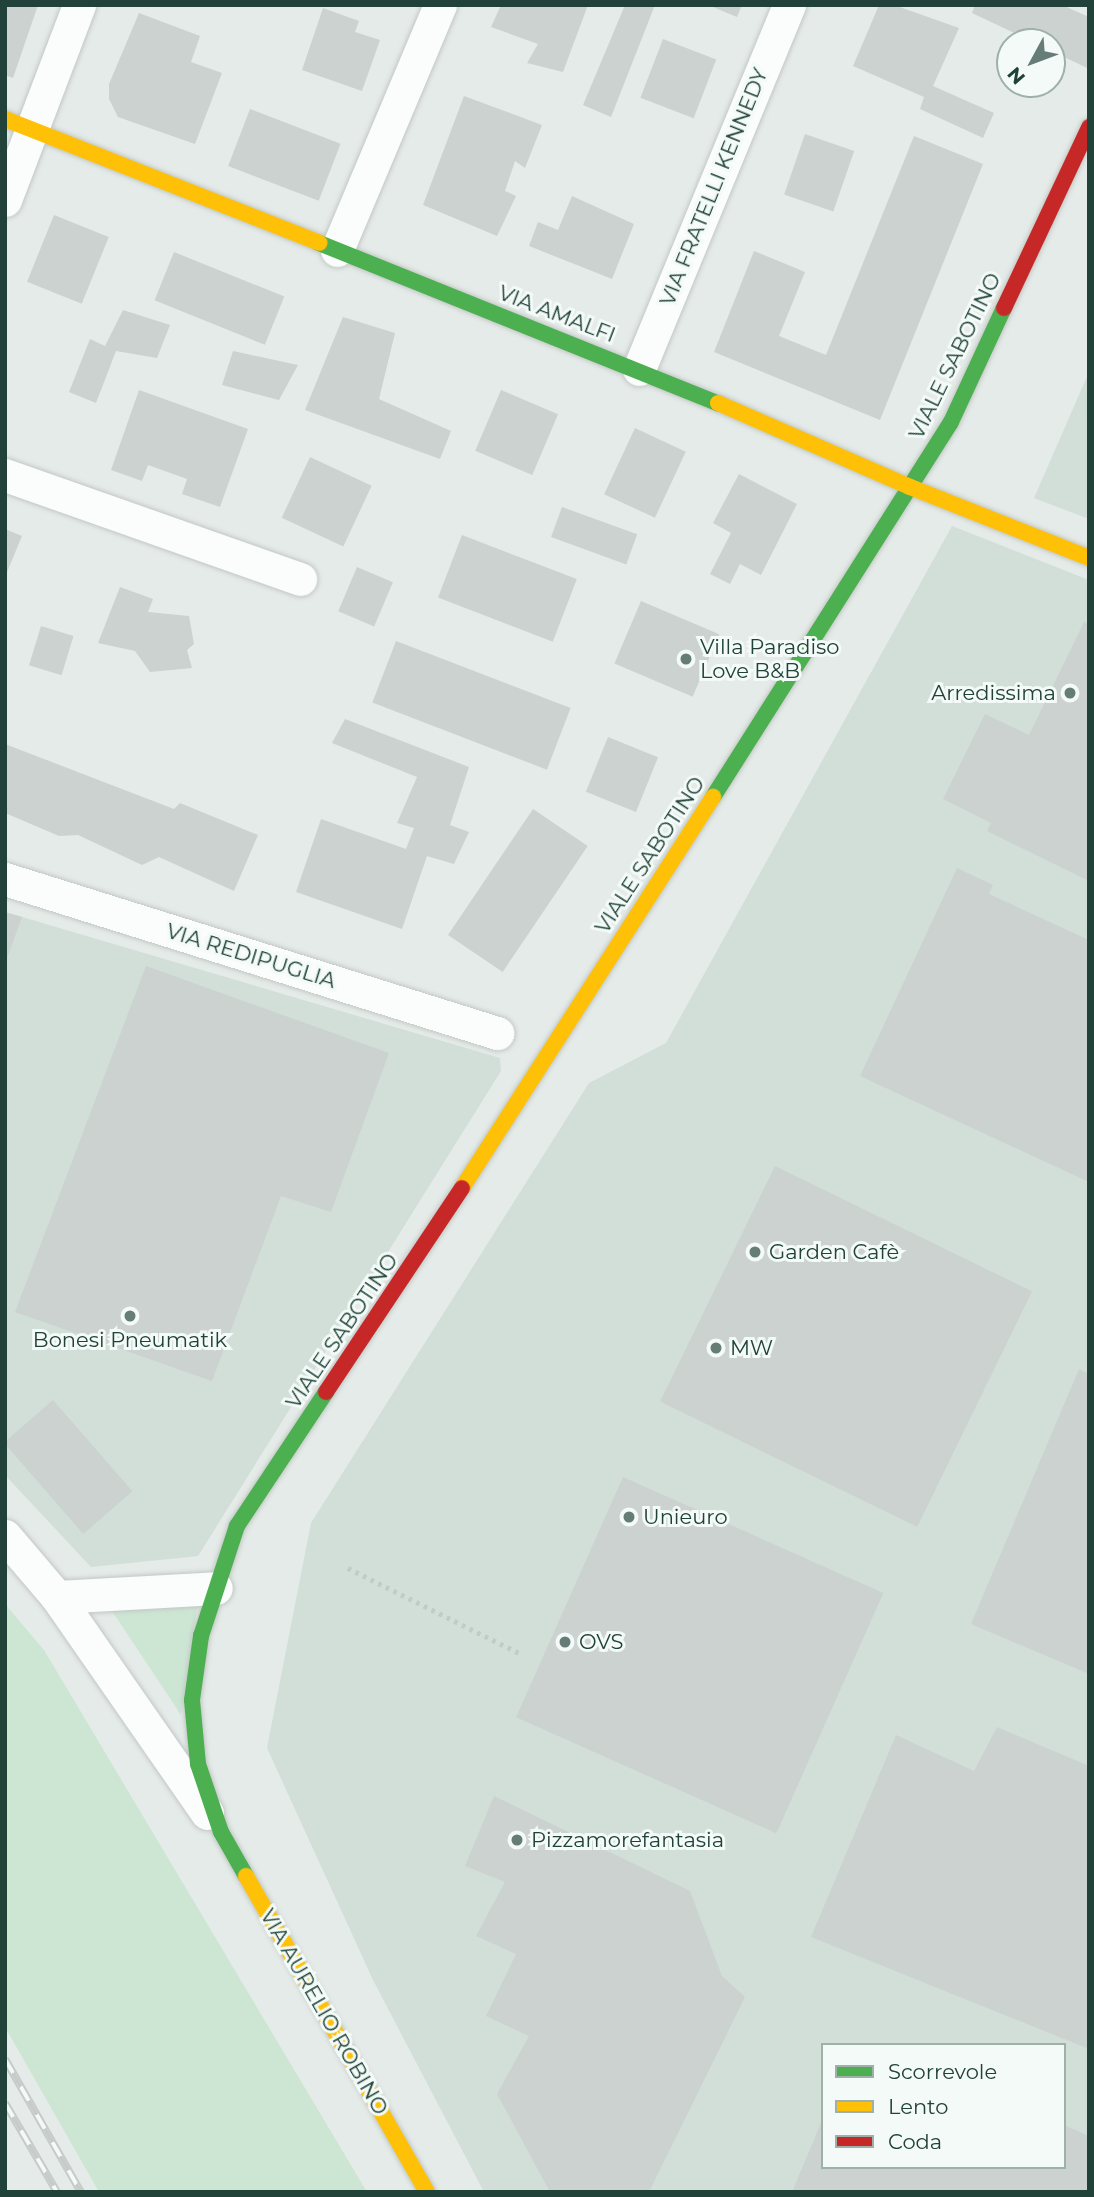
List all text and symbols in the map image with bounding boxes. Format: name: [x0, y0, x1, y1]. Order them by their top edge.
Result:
north arrow: [996, 28, 1066, 98]
text: N: [1003, 62, 1030, 89]
street label: VIA FRATELLI KENNEDY: [655, 65, 773, 309]
street label: VIALE SABOTINO: [904, 269, 1006, 443]
street label: VIA AMALFI: [495, 280, 619, 348]
place label: Villa Paradiso Love B&B: [700, 634, 840, 684]
marker: Villa Paradiso Love B&B: [678, 651, 694, 667]
place label: Arredissima: [931, 680, 1056, 706]
marker: Arredissima: [1062, 685, 1078, 701]
street label: VIALE SABOTINO: [590, 772, 710, 938]
street label: VIA REDIPUGLIA: [163, 918, 339, 994]
place label: Garden Cafè: [769, 1239, 899, 1265]
marker: Garden Cafè: [747, 1244, 763, 1260]
street label: VIALE SABOTINO: [281, 1249, 403, 1413]
marker: Bonesi Pneumatik: [122, 1308, 138, 1324]
place label: Bonesi Pneumatik: [33, 1327, 227, 1353]
place label: MW: [730, 1335, 773, 1361]
marker: MW: [708, 1340, 724, 1356]
place label: Unieuro: [643, 1504, 728, 1530]
marker: Unieuro: [621, 1509, 637, 1525]
place label: OVS: [579, 1629, 623, 1655]
marker: OVS: [557, 1634, 573, 1650]
place label: Pizzamorefantasia: [531, 1827, 724, 1853]
marker: Pizzamorefantasia: [509, 1832, 525, 1848]
street label: VIA AURELIO ROBINO: [255, 1905, 393, 2119]
legend: [821, 2043, 1066, 2169]
text: Scorrevole: [888, 2059, 997, 2084]
text: Lento: [888, 2094, 948, 2119]
text: Coda: [888, 2129, 942, 2154]

